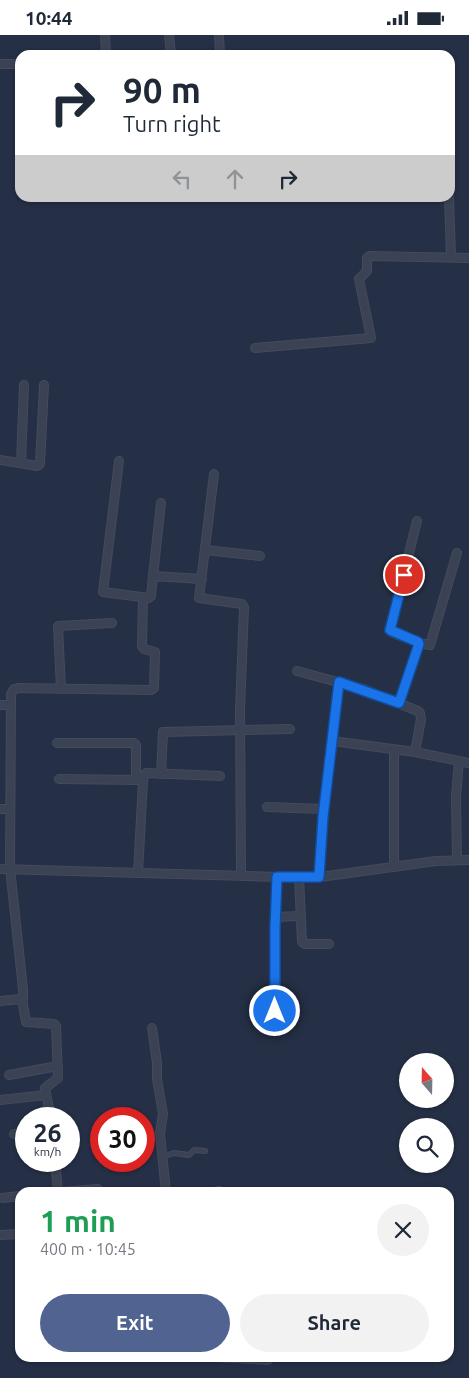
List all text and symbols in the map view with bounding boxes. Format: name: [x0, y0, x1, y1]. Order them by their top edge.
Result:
text: 10:44: [25, 7, 73, 29]
icon: right: [40, 70, 105, 135]
text: 90 m: [123, 70, 201, 110]
text: Turn right: [123, 111, 221, 136]
icon: left: [168, 165, 196, 193]
icon: ahead: [221, 165, 249, 193]
icon: right: [274, 165, 302, 193]
pin: [383, 554, 425, 596]
icon: arrive: [390, 561, 418, 589]
position arrow: [248, 984, 300, 1036]
north arrow: [399, 1053, 454, 1107]
map controls: [399, 1053, 454, 1173]
speed limit sign: 30: [90, 1107, 155, 1172]
button: search: [399, 1118, 454, 1173]
text: 26: [33, 1119, 62, 1147]
text: km/h: [34, 1145, 61, 1158]
text: 1 min: [40, 1204, 116, 1238]
button: close: [377, 1204, 429, 1256]
text: 400 m · 10:45: [40, 1240, 136, 1258]
button: Exit: [40, 1294, 230, 1352]
button: Share: [240, 1294, 429, 1352]

